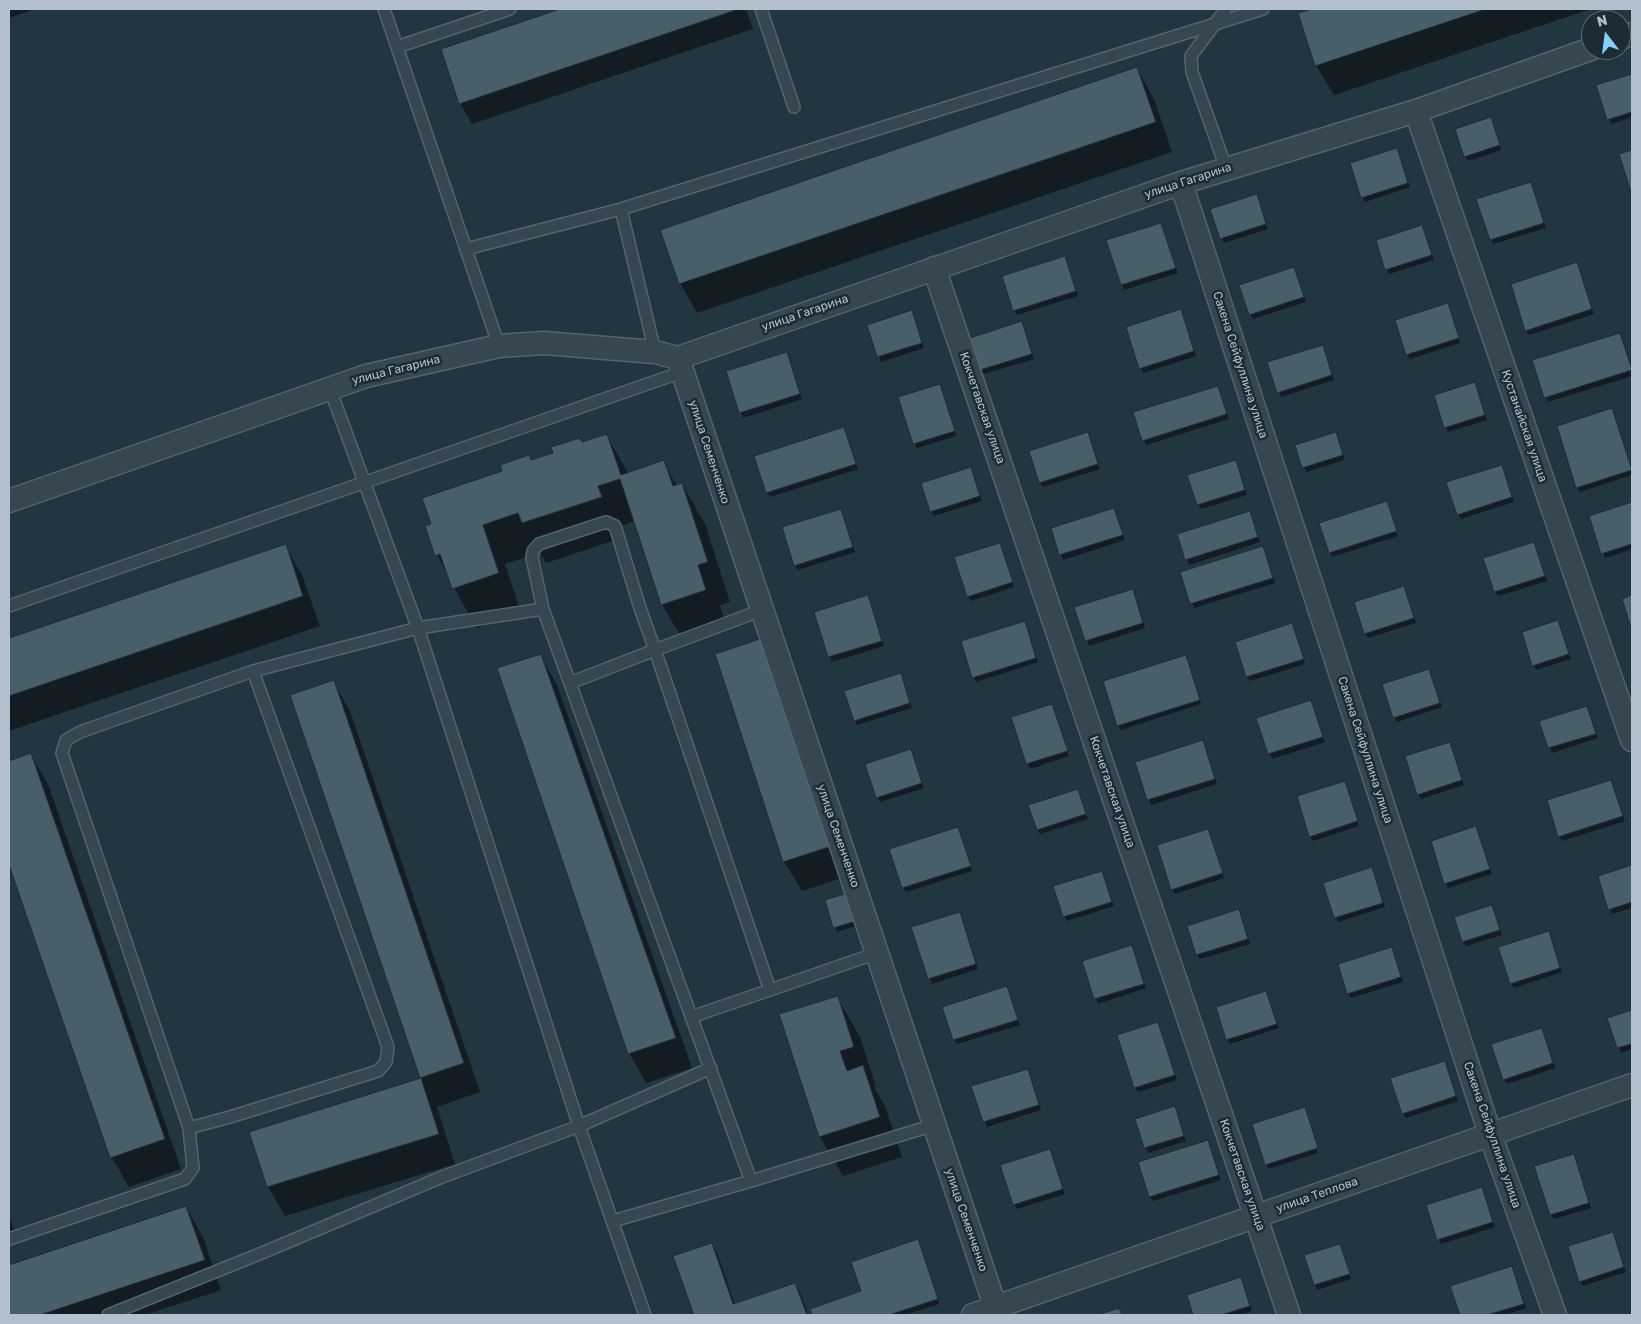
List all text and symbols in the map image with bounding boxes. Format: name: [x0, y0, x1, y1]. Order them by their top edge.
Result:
north arrow: [1581, 10, 1631, 60]
text: N: [1595, 11, 1609, 31]
street label: улица Гагарина: [1143, 160, 1233, 202]
street label: Сакена Сейфуллина улица: [1209, 290, 1271, 440]
street label: улица Гагарина: [760, 291, 850, 335]
street label: Кокчетавская улица: [956, 350, 1008, 466]
street label: улица Гагарина: [350, 352, 442, 388]
street label: Кустанайская улица: [1498, 368, 1550, 484]
street label: улица Семенченко: [685, 398, 733, 506]
street label: Сакена Сейфуллина улица: [1334, 675, 1396, 825]
street label: Кокчетавская улица: [1086, 734, 1138, 850]
street label: улица Семенченко: [814, 783, 862, 889]
street label: Сакена Сейфуллина улица: [1460, 1060, 1524, 1210]
street label: Кокчетавская улица: [1216, 1117, 1268, 1233]
street label: улица Семенченко: [942, 1167, 990, 1273]
street label: улица Теплова: [1274, 1174, 1360, 1216]

